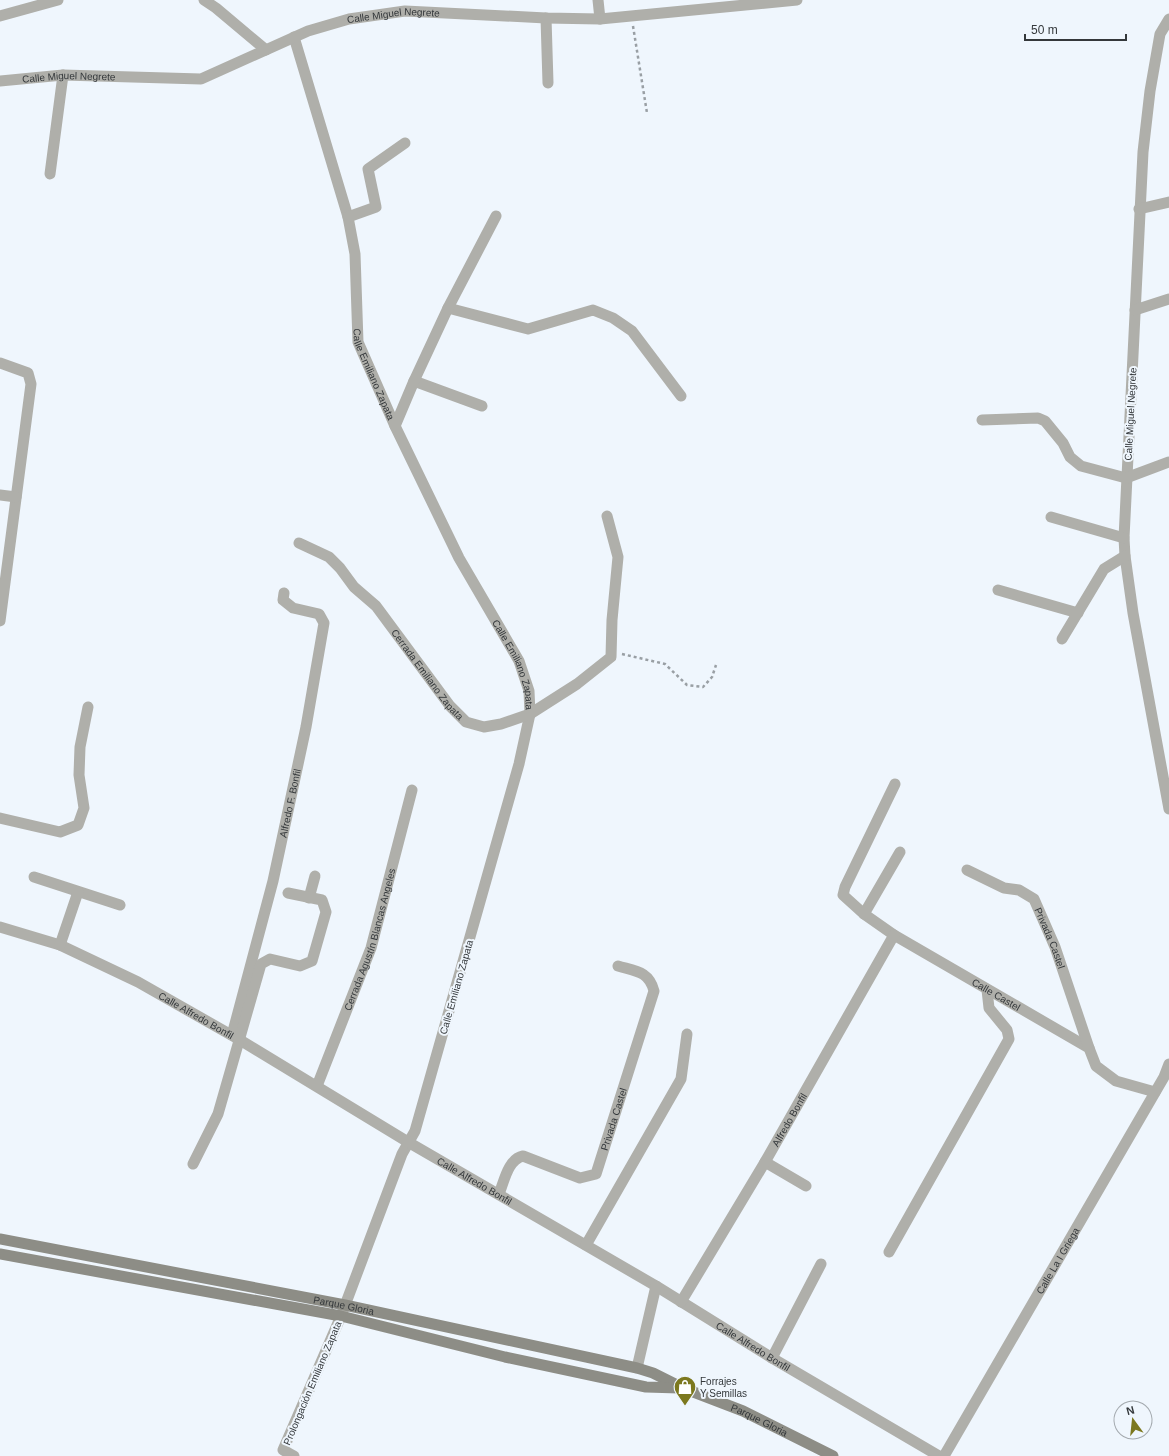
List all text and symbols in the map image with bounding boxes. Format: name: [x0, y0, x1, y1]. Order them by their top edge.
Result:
street label: Calle Miguel Negrete: [346, 6, 440, 25]
scale bar: [1025, 16, 1126, 42]
text: 50 m: [1031, 23, 1058, 37]
street label: Calle Miguel Negrete: [22, 70, 116, 85]
street label: Calle Emiliano Zapata: [352, 328, 397, 422]
street label: Calle Miguel Negrete: [1123, 367, 1138, 461]
street label: Calle Emiliano Zapata: [490, 618, 535, 711]
street label: Cerrada Emiliano Zapata: [389, 627, 466, 723]
street label: Alfredo F. Bonfil: [277, 768, 303, 839]
street label: Cerrada Agustín Blancas Angeles: [342, 867, 397, 1012]
street label: Privada Castel: [1032, 906, 1067, 970]
street label: Calle Emiliano Zapata: [438, 938, 475, 1036]
street label: Calle Castel: [970, 976, 1022, 1013]
street label: Calle Alfredo Bonfil: [157, 990, 236, 1041]
street label: Privada Castel: [599, 1087, 629, 1152]
street label: Alfredo Bonfil: [770, 1091, 809, 1148]
street label: Calle Alfredo Bonfil: [435, 1155, 514, 1207]
street label: Calle La I Griega: [1034, 1225, 1082, 1296]
street label: Parque Gloria: [312, 1294, 375, 1317]
street label: Prolongación Emiliano Zapata: [281, 1319, 344, 1447]
street label: Calle Alfredo Bonfil: [714, 1320, 792, 1373]
shop icon: Forrajes Y Semillas: [672, 1374, 698, 1407]
place label: Forrajes Y Semillas: [700, 1376, 747, 1399]
north arrow: [1113, 1400, 1153, 1440]
street label: Parque Gloria: [729, 1402, 790, 1439]
text: N: [1125, 1404, 1136, 1417]

